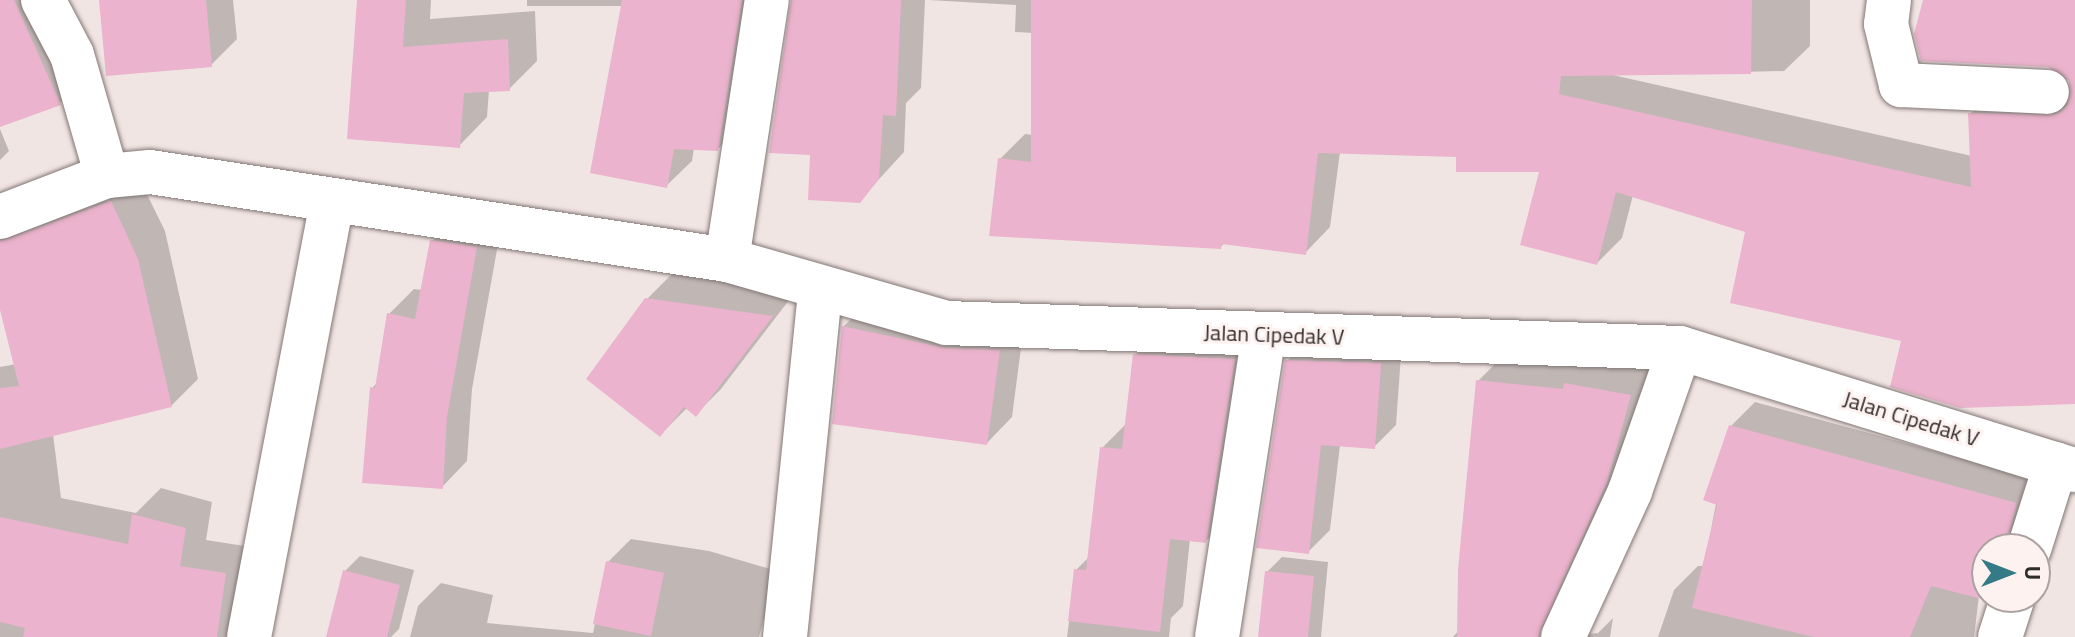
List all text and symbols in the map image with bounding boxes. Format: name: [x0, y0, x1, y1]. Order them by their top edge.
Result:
street label: Jalan Cipedak V: [1203, 319, 1345, 351]
street label: Jalan Cipedak V: [1840, 386, 1982, 452]
north arrow: [1971, 533, 2051, 613]
text: U: [2016, 566, 2050, 580]

